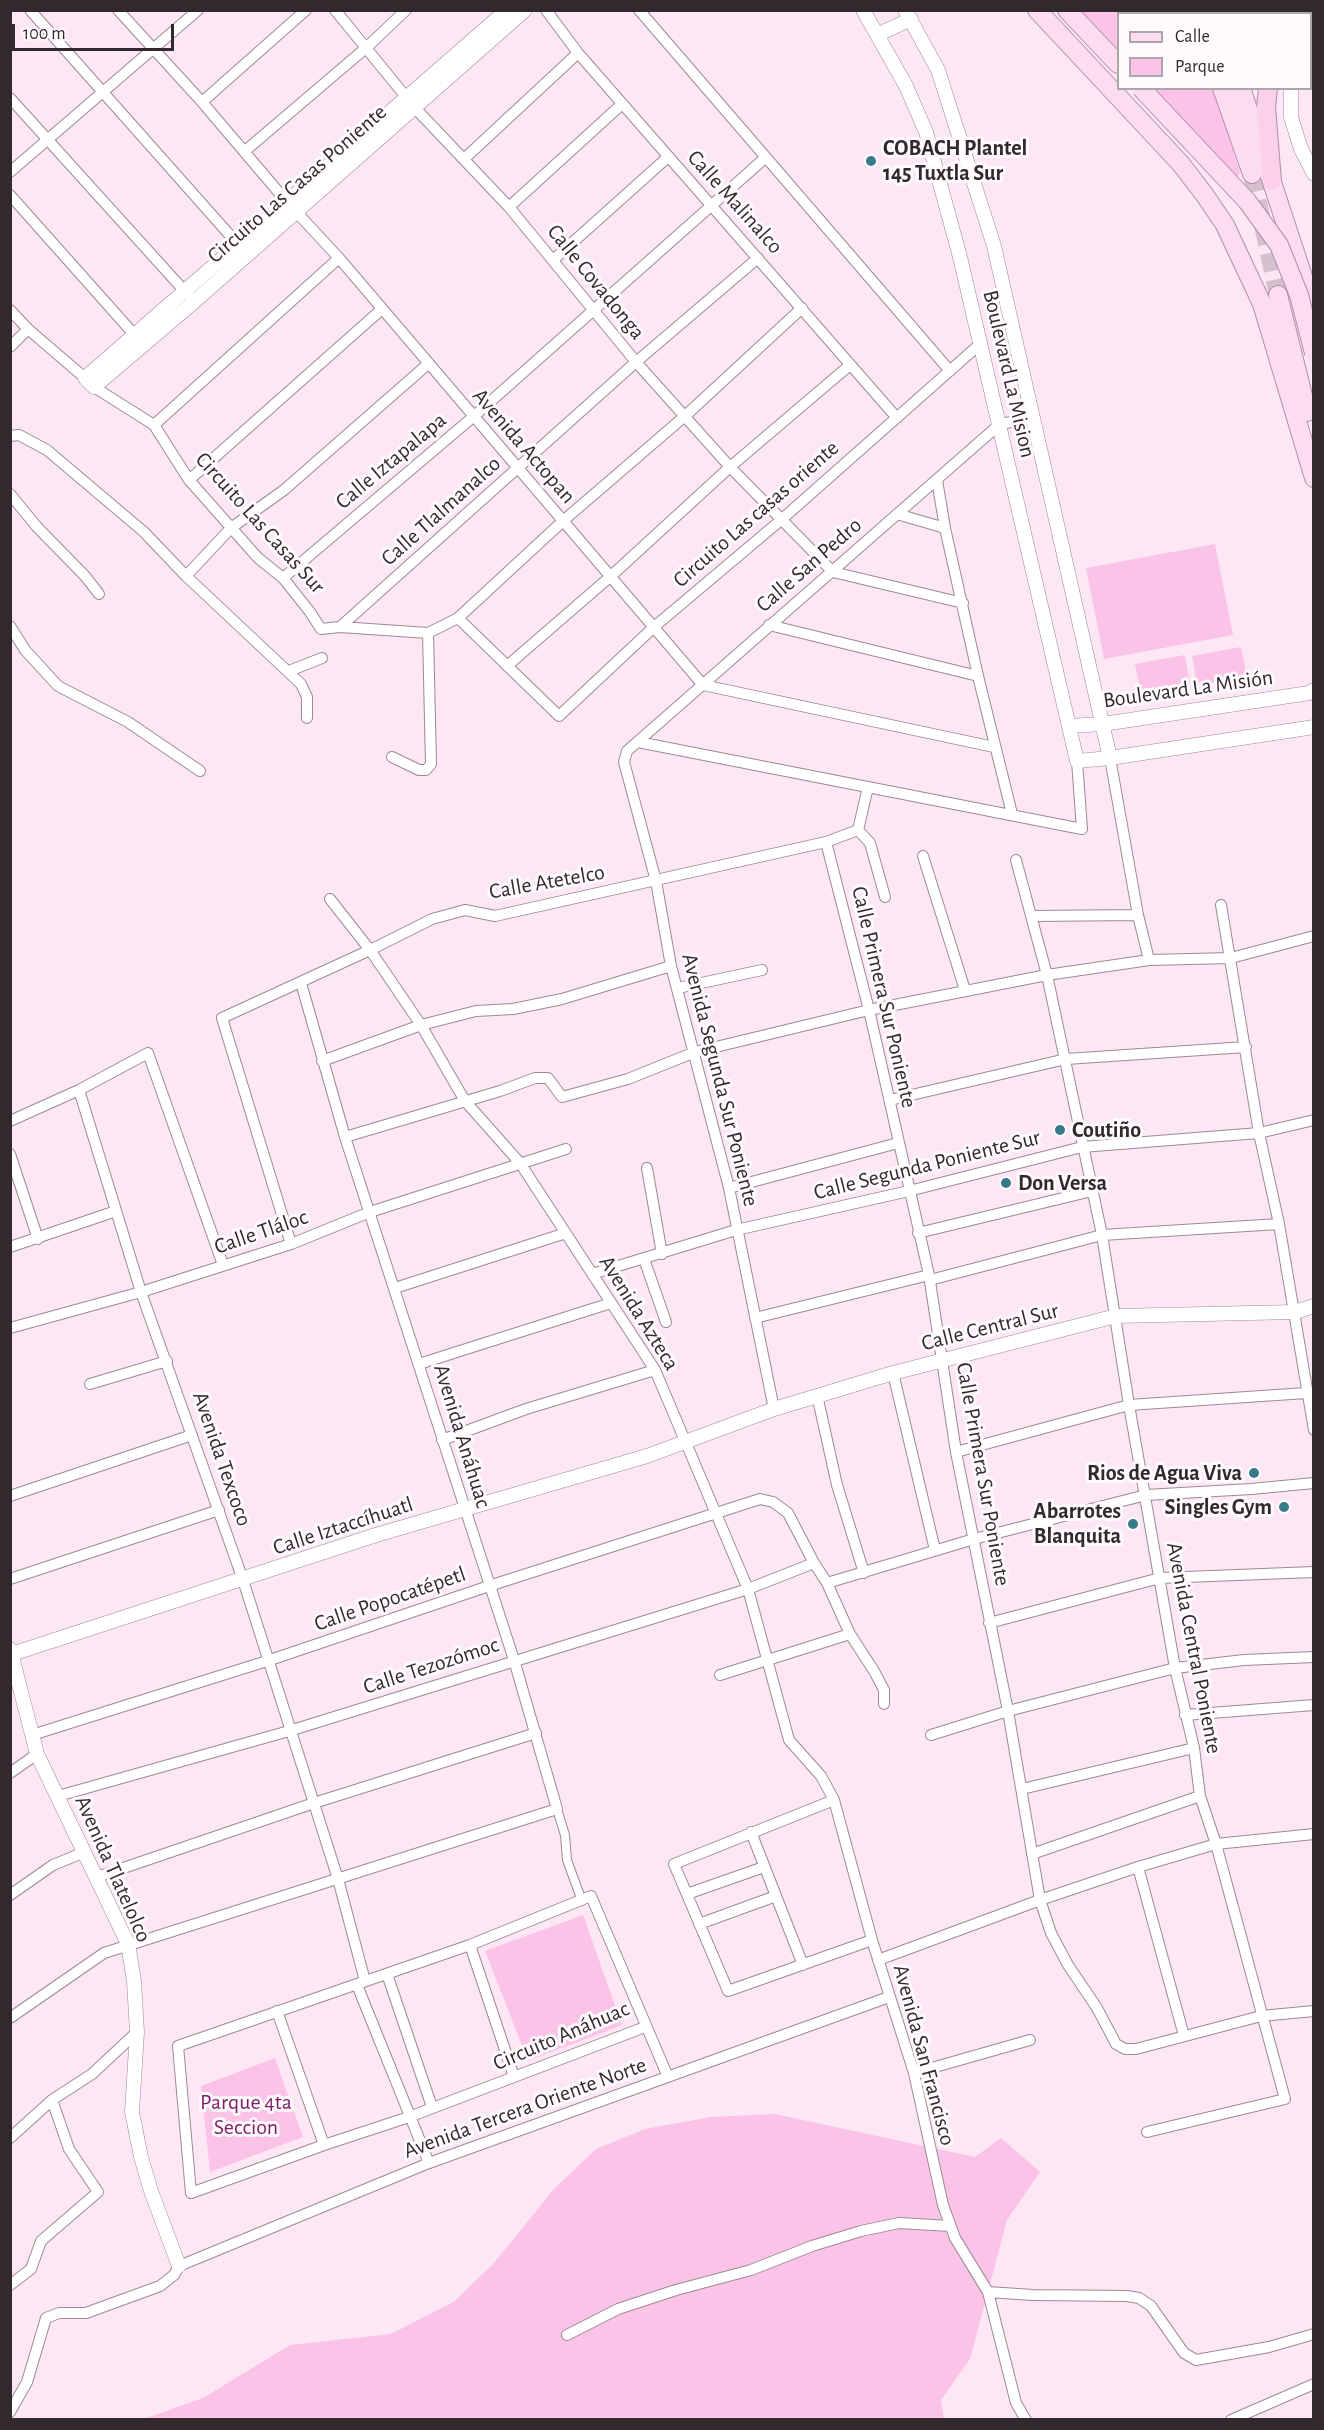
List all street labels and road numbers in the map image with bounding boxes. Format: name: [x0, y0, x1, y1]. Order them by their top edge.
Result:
street label: Circuito Las Casas Poniente: [202, 99, 392, 269]
street label: Calle Malinalco: [682, 145, 788, 259]
street label: Calle Covadonga: [541, 219, 651, 345]
street label: Boulevard La Mision: [977, 288, 1041, 460]
street label: Avenida Actopan: [467, 383, 581, 509]
street label: Calle Iztapalapa: [330, 407, 452, 515]
street label: Circuito Las casas oriente: [668, 435, 844, 593]
street label: Circuito Las Casas Sur: [190, 447, 330, 599]
street label: Calle Tlalmanalco: [376, 450, 506, 572]
street label: Calle San Pedro: [751, 512, 867, 618]
street label: Boulevard La Misión: [1101, 664, 1275, 714]
street label: Calle Atetelco: [487, 859, 607, 905]
street label: Calle Primera Sur Poniente: [846, 884, 922, 1110]
street label: Avenida Segunda Sur Poniente: [676, 951, 764, 1209]
street label: Calle Segunda Poniente Sur: [811, 1124, 1043, 1206]
street label: Calle Tláloc: [211, 1204, 311, 1260]
street label: Avenida Azteca: [593, 1251, 685, 1375]
street label: Calle Central Sur: [919, 1297, 1061, 1357]
street label: Calle Primera Sur Poniente: [950, 1360, 1016, 1588]
street label: Avenida Anáhuac: [428, 1361, 496, 1511]
street label: Avenida Texcoco: [187, 1388, 257, 1530]
street label: Calle Iztaccíhuatl: [270, 1491, 416, 1561]
street label: Avenida Central Poniente: [1161, 1540, 1227, 1756]
street label: Calle Popocatépetl: [311, 1561, 469, 1637]
street label: Calle Tezozómoc: [360, 1632, 502, 1700]
street label: Avenida Tlatelolco: [69, 1792, 157, 1946]
street label: Avenida San Francisco: [887, 1962, 961, 2148]
street label: Circuito Anáhuac: [489, 1995, 633, 2077]
street label: Avenida Tercera Oriente Norte: [400, 2052, 650, 2164]

